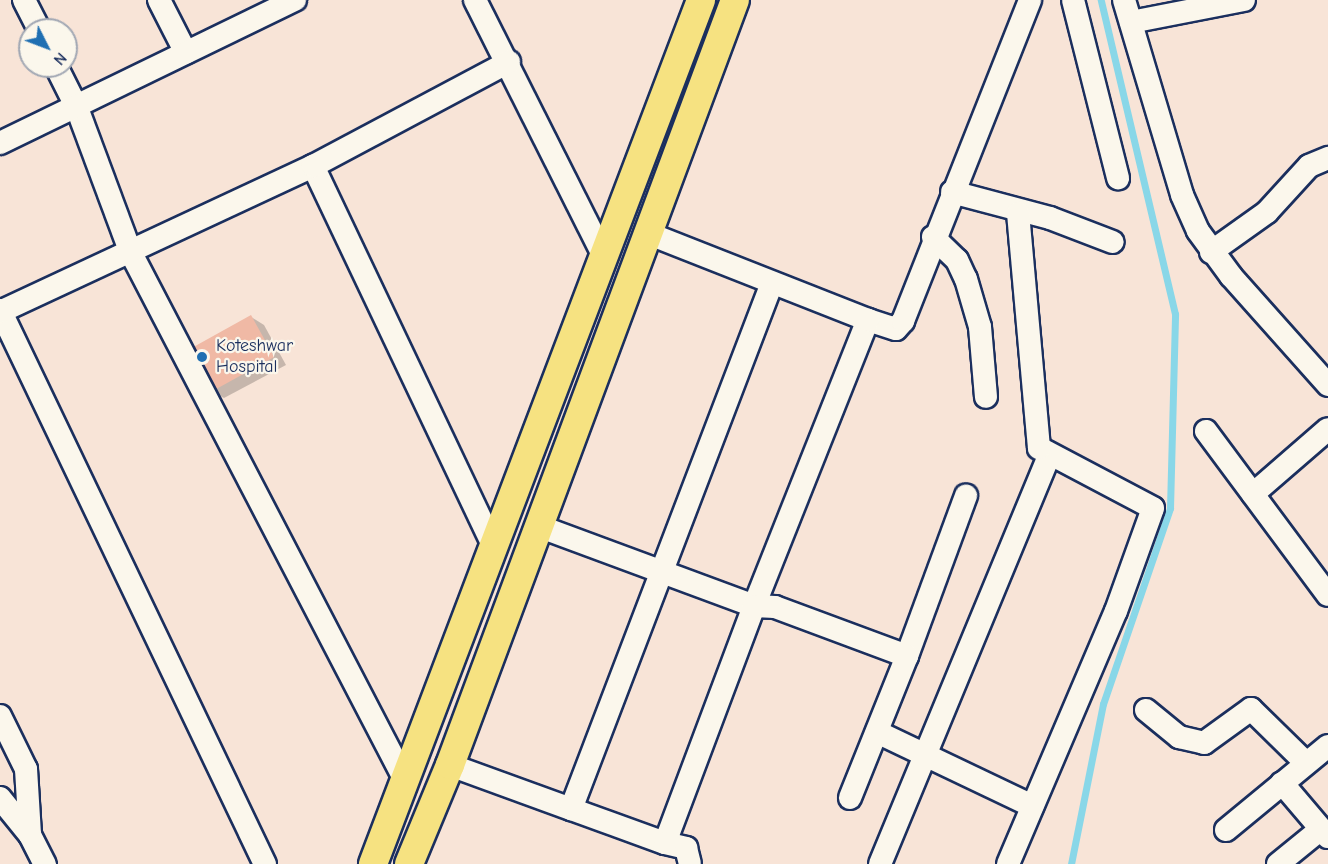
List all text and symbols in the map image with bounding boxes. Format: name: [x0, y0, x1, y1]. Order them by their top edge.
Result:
north arrow: [18, 18, 78, 78]
text: N: [50, 49, 70, 69]
place label: Koteshwar Hospital: [216, 336, 293, 378]
marker: Koteshwar Hospital: [193, 348, 211, 366]

